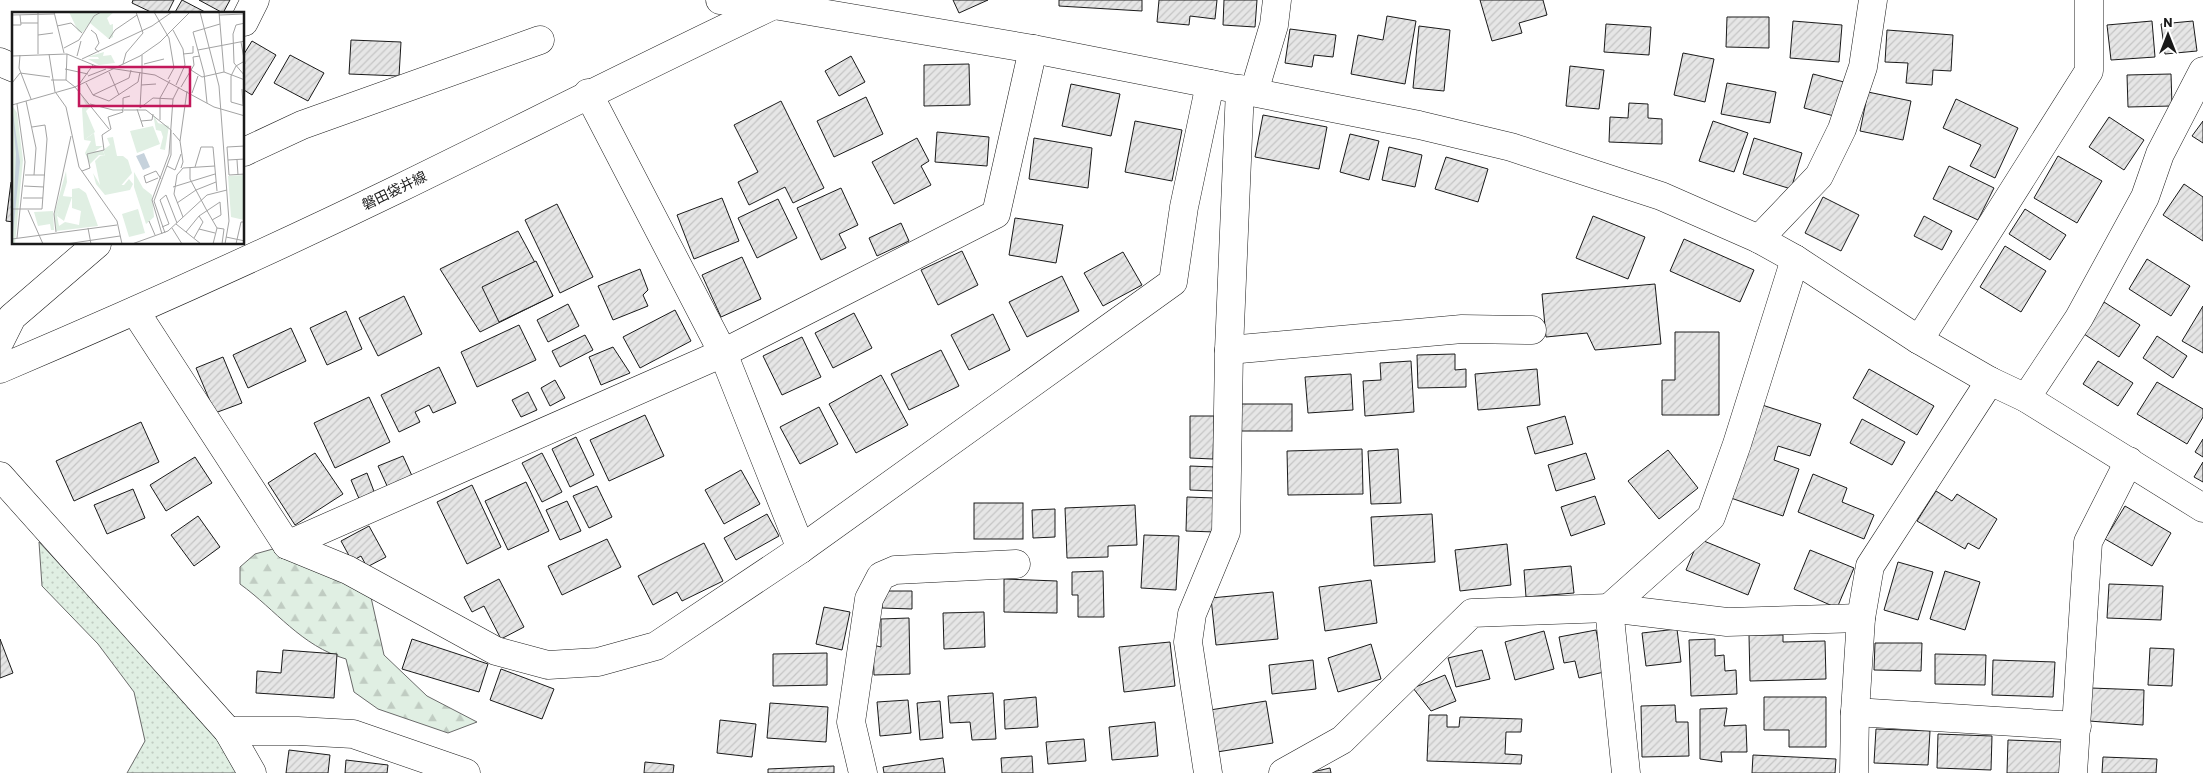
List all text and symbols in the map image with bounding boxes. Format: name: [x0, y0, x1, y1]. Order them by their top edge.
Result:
north arrow: [2143, 10, 2193, 60]
inset map: [12, 12, 245, 245]
text: N: [2163, 13, 2173, 30]
street label: 磐田袋井線: [359, 167, 429, 213]

